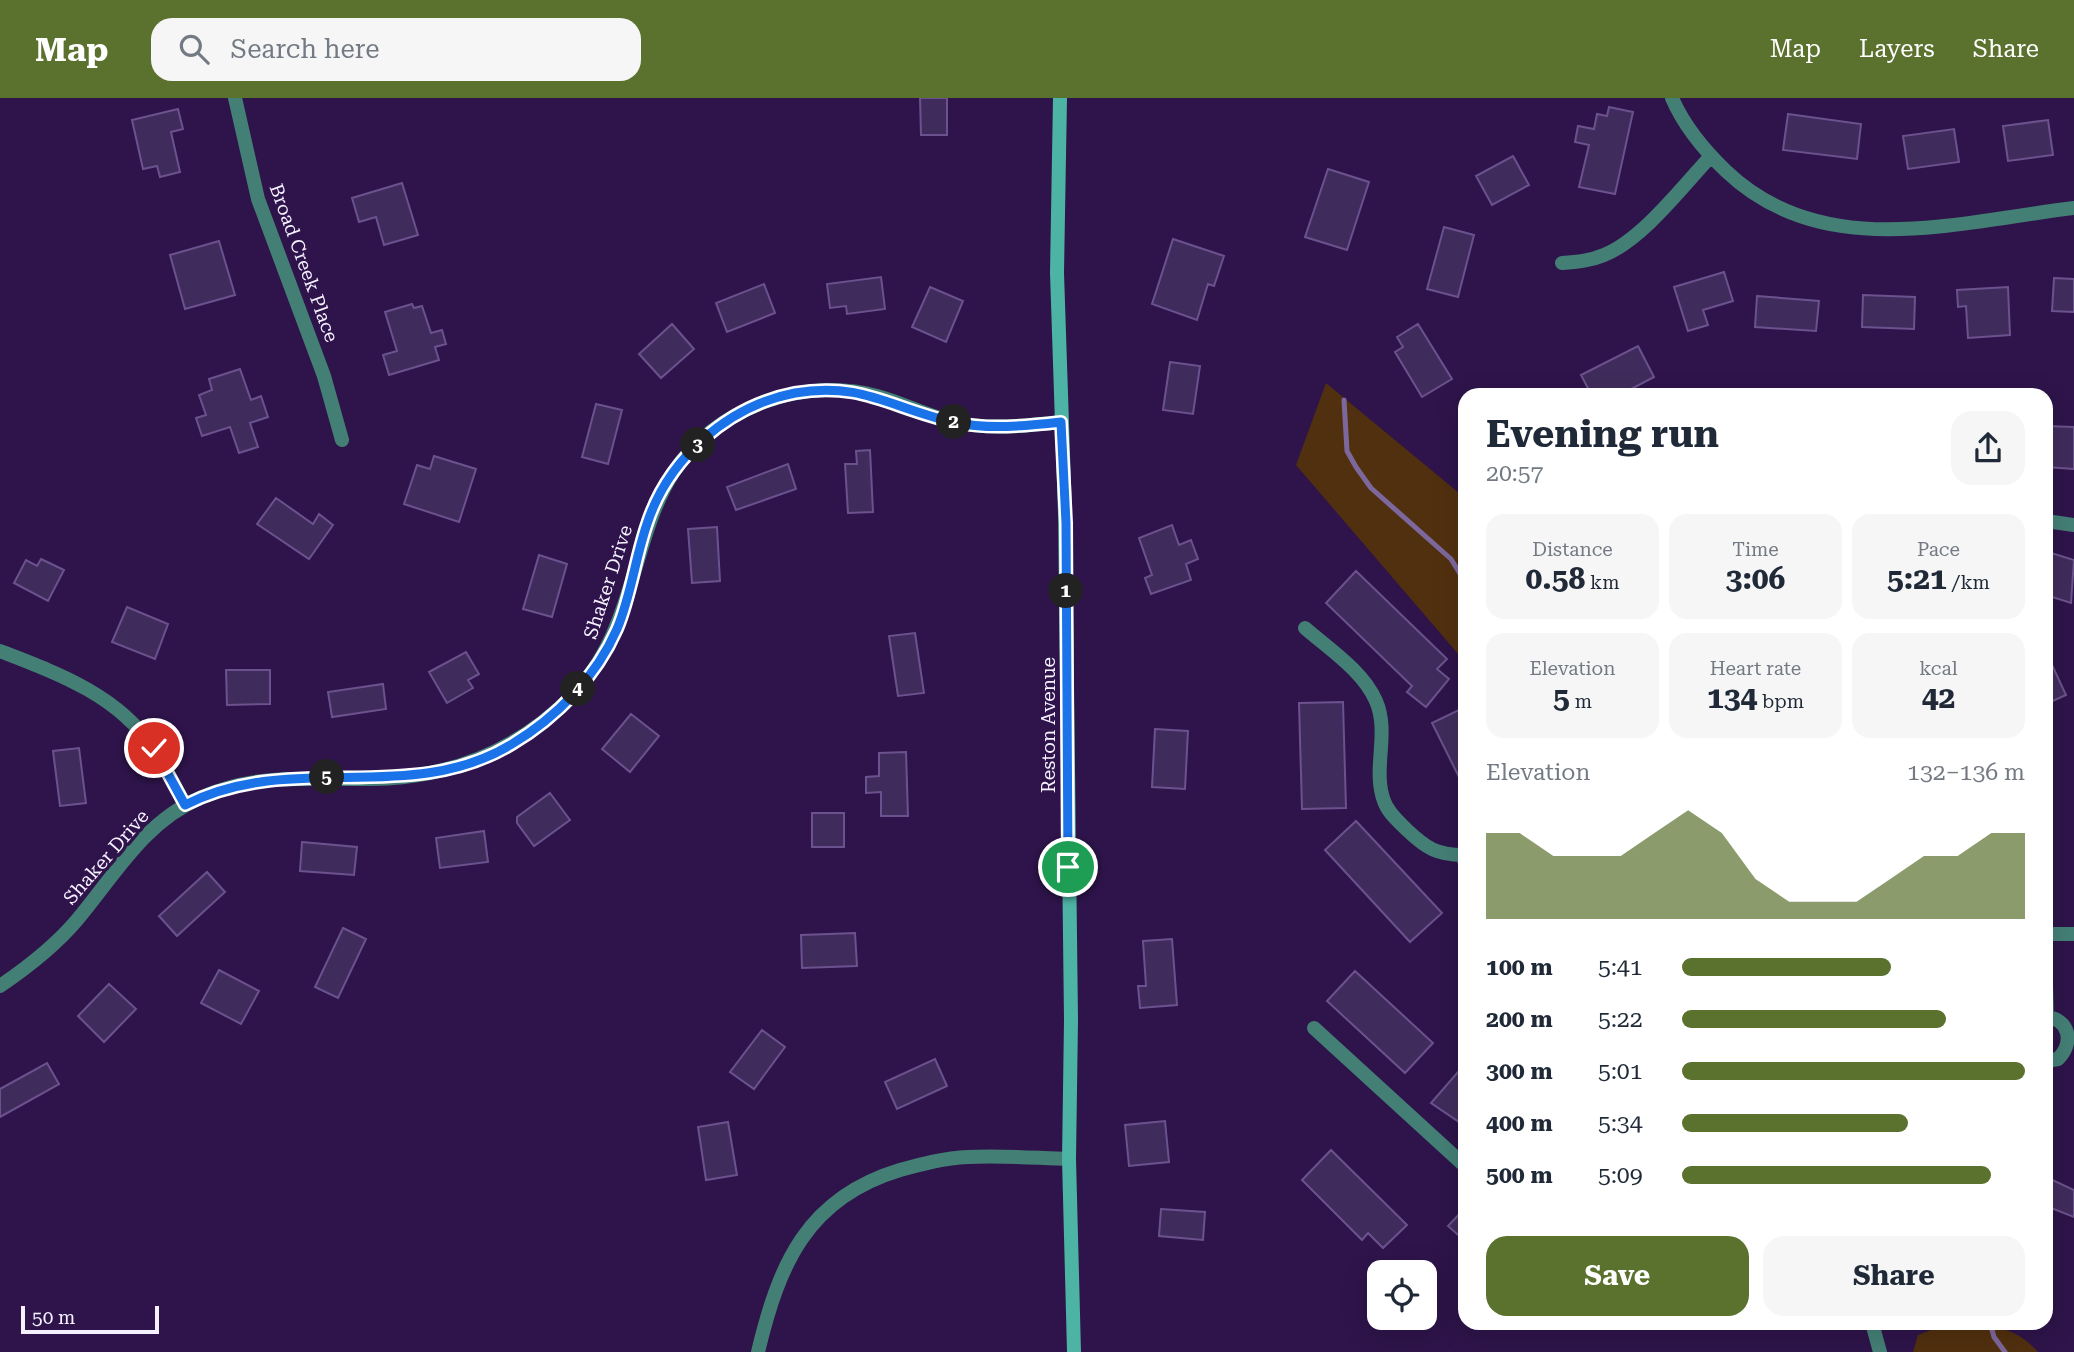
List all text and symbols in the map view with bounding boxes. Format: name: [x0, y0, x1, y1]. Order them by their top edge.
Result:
search box: [151, 18, 641, 81]
text: Map: [35, 30, 109, 69]
icon: search: [175, 30, 213, 68]
text: Search here: [231, 34, 380, 64]
text: Map: [1770, 35, 1821, 63]
text: Layers: [1859, 35, 1935, 63]
text: Share: [1973, 35, 2039, 63]
street label: Broad Creek Place: [265, 181, 343, 345]
pin: 2: [936, 404, 972, 440]
text: 2: [948, 410, 959, 433]
button: share: [1951, 411, 2025, 485]
text: Evening run: [1486, 412, 1719, 456]
pin: 3: [680, 428, 716, 462]
text: 3: [692, 433, 703, 456]
text: 20:57: [1486, 460, 1543, 487]
street label: Shaker Drive: [579, 522, 637, 642]
text: Distance: [1532, 538, 1613, 561]
text: Time: [1732, 538, 1779, 561]
text: Pace: [1917, 538, 1960, 561]
text: 0.58: [1525, 561, 1585, 596]
text: 3:06: [1726, 561, 1785, 596]
text: 5:21: [1887, 561, 1947, 596]
text: km: [1585, 571, 1620, 594]
text: /km: [1947, 571, 1990, 594]
pin: 1: [1048, 574, 1084, 608]
text: 1: [1060, 579, 1071, 602]
street label: Reston Avenue: [1037, 657, 1060, 793]
text: Elevation: [1529, 657, 1616, 680]
text: Heart rate: [1710, 657, 1801, 680]
text: kcal: [1919, 657, 1958, 680]
pin: 4: [560, 672, 596, 706]
text: 4: [572, 677, 583, 700]
text: 5: [1553, 680, 1570, 715]
text: 134: [1707, 680, 1757, 715]
text: 42: [1922, 680, 1955, 715]
text: m: [1570, 690, 1592, 713]
text: bpm: [1757, 690, 1804, 713]
pin: [124, 718, 184, 778]
icon: check: [135, 729, 173, 767]
text: Elevation: [1486, 759, 1590, 786]
text: 132–136 m: [1907, 759, 2025, 786]
pin: 5: [310, 760, 344, 794]
text: 5: [321, 765, 332, 788]
street label: Shaker Drive: [58, 805, 154, 909]
pin: [1038, 837, 1098, 897]
icon: arrive: [1049, 848, 1087, 886]
text: 100 m: [1486, 954, 1553, 981]
text: 5:41: [1598, 954, 1643, 981]
text: 200 m: [1486, 1006, 1553, 1033]
text: 5:22: [1598, 1006, 1643, 1033]
text: 300 m: [1486, 1058, 1553, 1085]
text: 5:01: [1598, 1058, 1643, 1085]
text: 400 m: [1486, 1110, 1553, 1137]
text: 5:34: [1598, 1110, 1643, 1137]
text: 500 m: [1486, 1162, 1553, 1189]
text: 5:09: [1598, 1162, 1643, 1189]
button: Save: [1486, 1236, 1749, 1316]
button: Share: [1763, 1236, 2025, 1316]
map controls: [1367, 1260, 1437, 1330]
button: locate: [1367, 1260, 1437, 1330]
scale bar: [21, 1303, 159, 1335]
text: 50 m: [32, 1306, 75, 1329]

